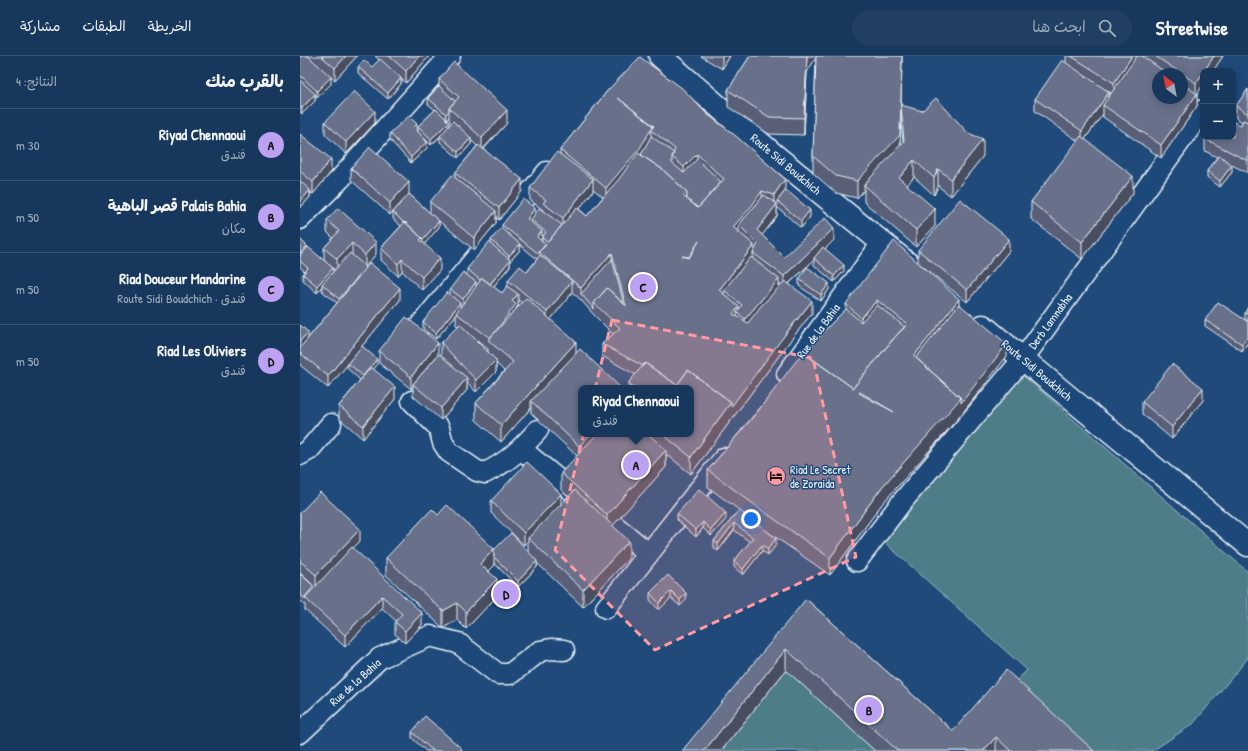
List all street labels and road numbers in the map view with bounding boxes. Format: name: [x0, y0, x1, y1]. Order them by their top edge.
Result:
street label: Route Sidi Boudchich: [747, 129, 825, 199]
street label: Derb Lamnabha: [1024, 289, 1076, 352]
street label: Rue de la Bahia: [792, 300, 844, 362]
street label: Route Sidi Boudchich: [998, 335, 1076, 405]
street label: Rue de la Bahia: [326, 654, 385, 710]

